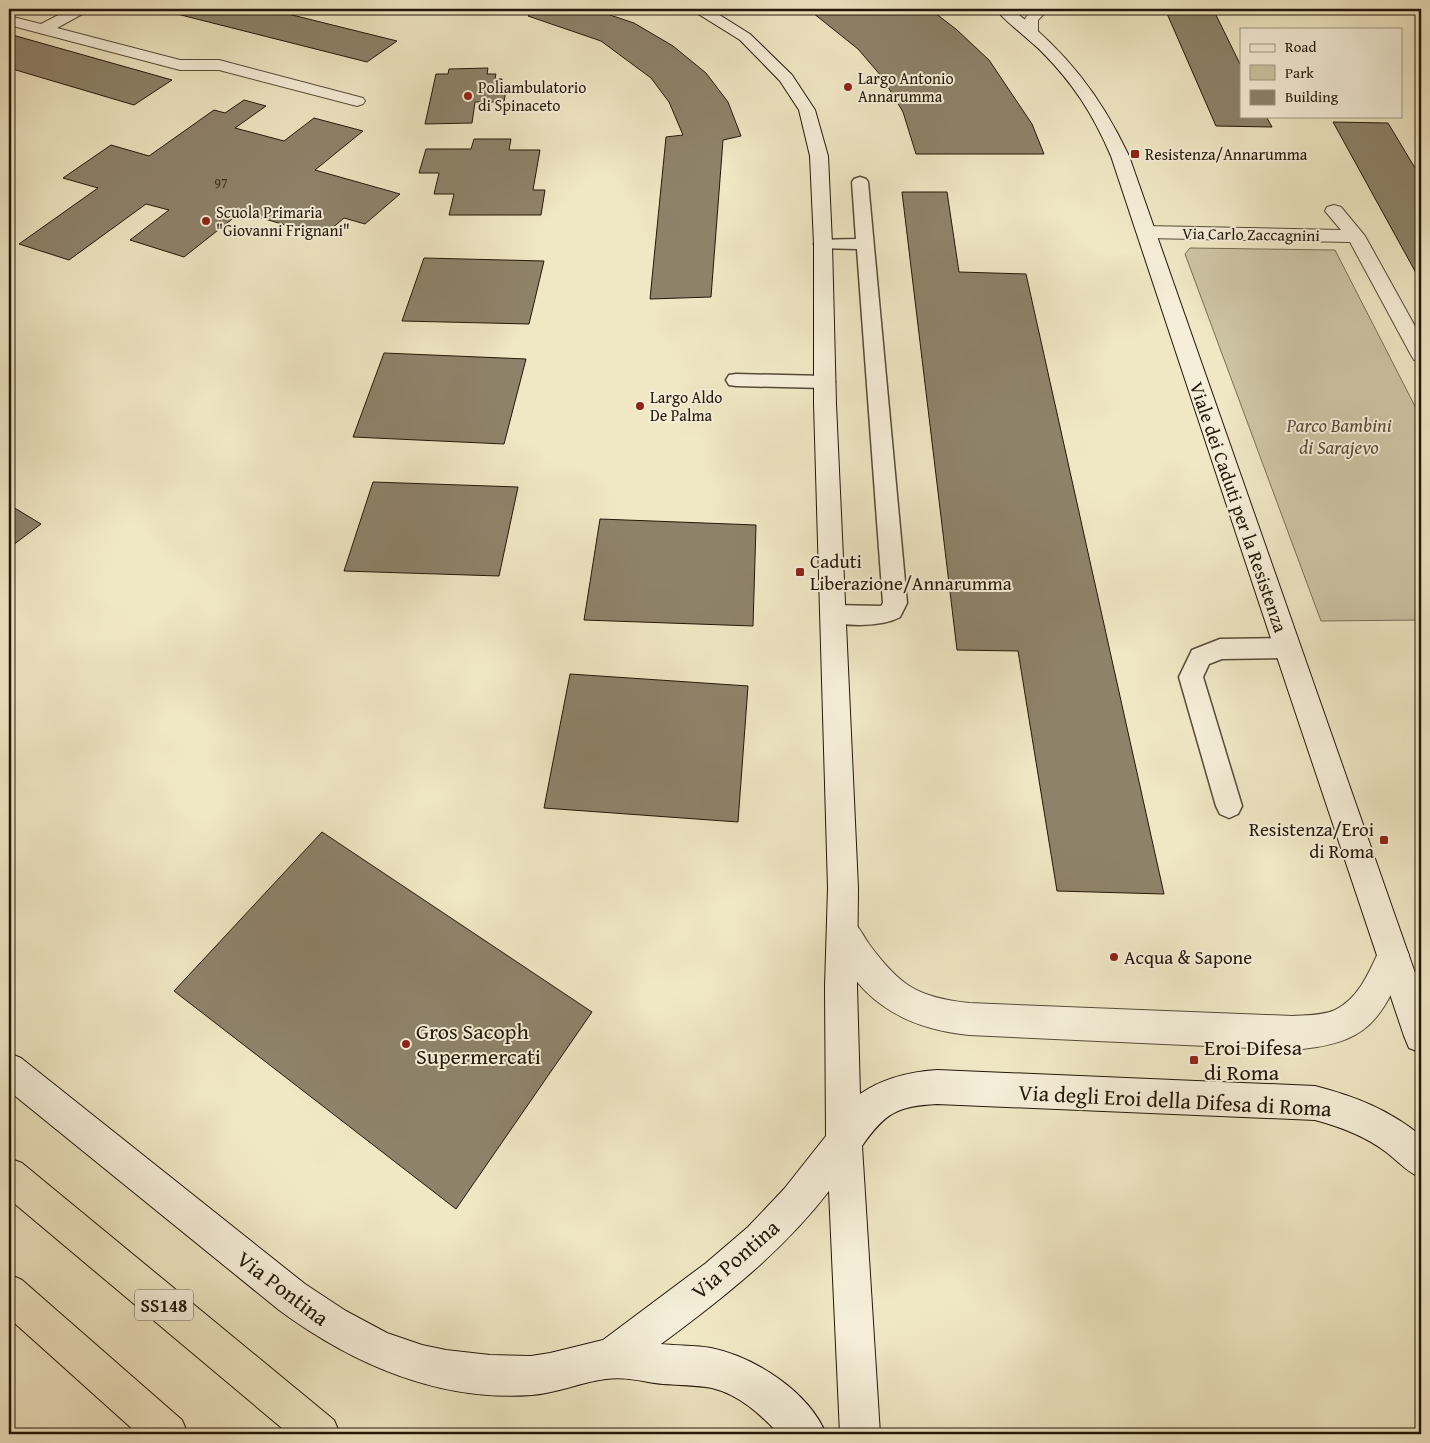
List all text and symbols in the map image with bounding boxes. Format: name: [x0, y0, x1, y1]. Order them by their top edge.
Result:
legend: [1240, 28, 1402, 118]
text: Road: [1285, 36, 1316, 57]
text: Park: [1285, 62, 1314, 83]
place label: Largo Antonio Annarumma: [858, 66, 954, 108]
place label: Poliambulatorio di Spinaceto: [478, 75, 586, 117]
marker: Largo Antonio Annarumma: [842, 81, 854, 93]
text: Building: [1285, 86, 1339, 107]
marker: Poliambulatorio di Spinaceto: [462, 90, 474, 102]
place label: Resistenza/Annarumma: [1145, 142, 1308, 166]
marker: Resistenza/Annarumma: [1129, 148, 1141, 160]
house number: 97: [214, 173, 228, 193]
place label: Scuola Primaria "Giovanni Frignani": [216, 200, 350, 242]
marker: Scuola Primaria "Giovanni Frignani": [200, 215, 212, 227]
street label: Via Carlo Zaccagnini: [1182, 221, 1321, 247]
street label: Viale dei Caduti per la Resistenza: [1183, 378, 1295, 636]
place label: Largo Aldo De Palma: [650, 385, 723, 427]
marker: Largo Aldo De Palma: [634, 400, 646, 412]
park label: Parco Bambini di Sarajevo: [1285, 411, 1392, 461]
place label: Caduti Liberazione/Annarumma: [810, 547, 1012, 597]
marker: Caduti Liberazione/Annarumma: [794, 566, 806, 578]
place label: Resistenza/Eroi di Roma: [1249, 815, 1374, 865]
marker: Resistenza/Eroi di Roma: [1378, 834, 1390, 846]
place label: Acqua & Sapone: [1124, 943, 1252, 971]
marker: Acqua & Sapone: [1108, 951, 1120, 963]
place label: Gros Sacoph Supermercati: [416, 1015, 541, 1072]
place label: Eroi Difesa di Roma: [1204, 1031, 1303, 1088]
marker: Gros Sacoph Supermercati: [400, 1038, 412, 1050]
marker: Eroi Difesa di Roma: [1188, 1054, 1200, 1066]
street label: Via degli Eroi della Difesa di Roma: [1018, 1076, 1333, 1124]
street label: Via Pontina: [684, 1211, 787, 1306]
street label: Via Pontina: [230, 1243, 336, 1334]
road number: SS148: [135, 1290, 193, 1320]

